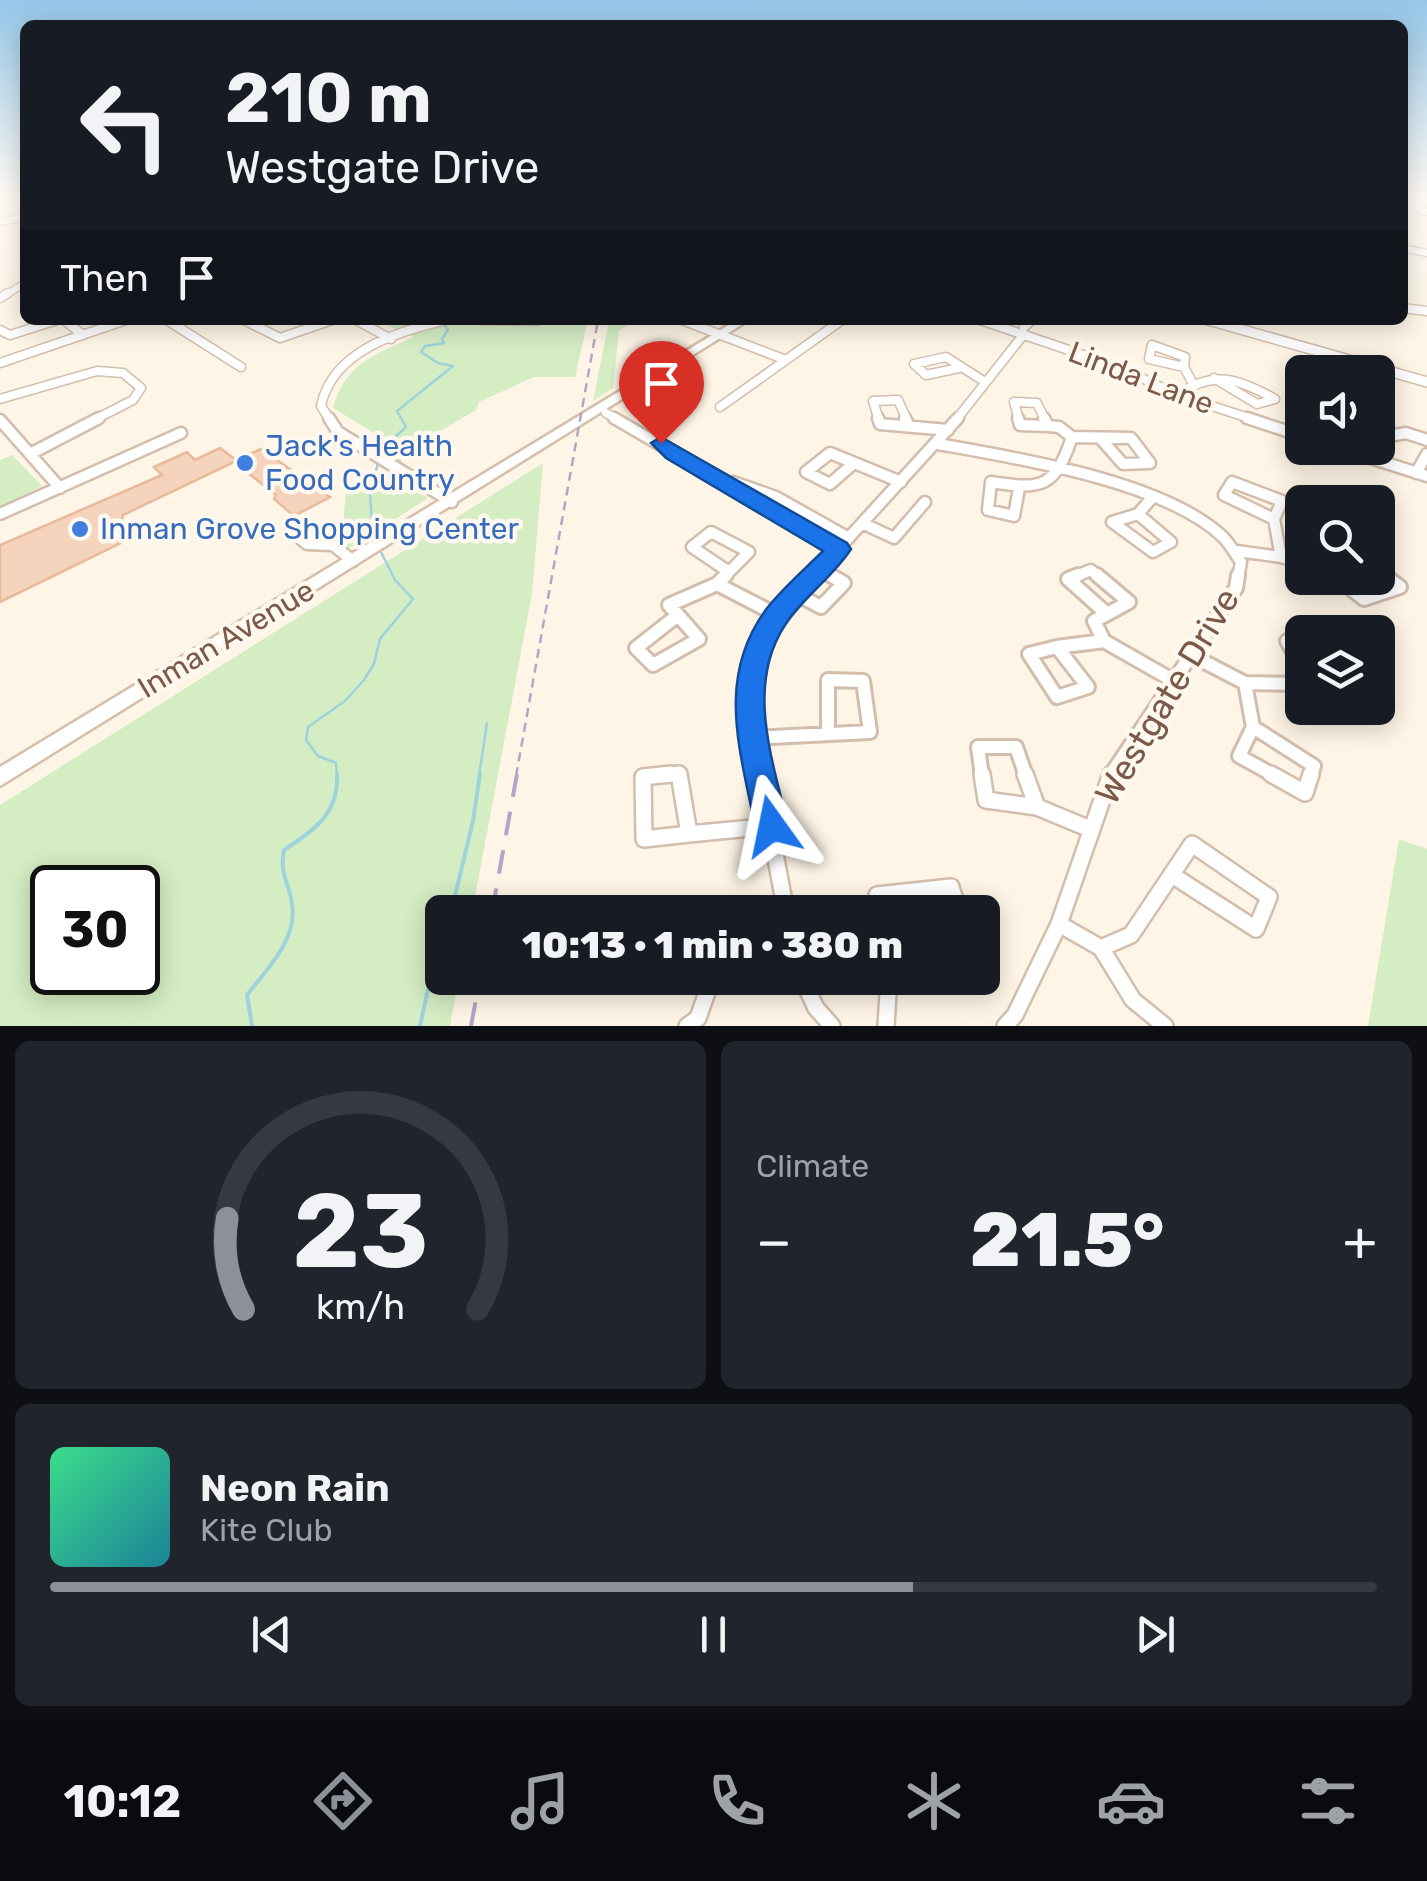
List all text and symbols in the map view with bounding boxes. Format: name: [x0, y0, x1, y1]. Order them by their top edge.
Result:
text: 210 m: [225, 57, 432, 140]
icon: left: [60, 60, 190, 190]
text: Westgate Drive: [225, 141, 539, 194]
icon: arrive: [169, 250, 224, 305]
text: Then: [60, 255, 149, 301]
street label: Linda Lane: [1063, 334, 1219, 422]
pin: [619, 341, 704, 444]
map controls: [1285, 355, 1395, 725]
button: sound: [1285, 355, 1395, 465]
icon: arrive: [634, 356, 689, 411]
place label: Jack's Health Food Country: [265, 428, 455, 498]
marker: Jack's Health Food Country: [234, 452, 256, 474]
button: search: [1285, 485, 1395, 595]
place label: Inman Grove Shopping Center: [100, 511, 519, 547]
marker: Inman Grove Shopping Center: [69, 518, 91, 540]
street label: Inman Avenue: [131, 572, 321, 706]
street label: Westgate Drive: [1086, 580, 1248, 812]
button: layers: [1285, 615, 1395, 725]
position arrow: [720, 774, 824, 878]
speed limit sign: 30: [30, 865, 160, 995]
text: 10:13 · 1 min · 380 m: [522, 922, 903, 968]
text: Climate: [756, 1147, 869, 1185]
text: 23: [292, 1170, 429, 1293]
text: 21.5°: [970, 1196, 1164, 1285]
text: −: [756, 1209, 792, 1274]
text: +: [1343, 1209, 1377, 1274]
text: km/h: [316, 1286, 405, 1328]
text: Neon Rain: [200, 1465, 390, 1511]
text: Kite Club: [200, 1511, 333, 1549]
icon: previous: [244, 1607, 299, 1662]
icon: pause: [686, 1607, 741, 1662]
icon: next: [1128, 1607, 1183, 1662]
icon: directions: [308, 1766, 378, 1836]
icon: music: [505, 1766, 575, 1836]
icon: phone: [702, 1766, 772, 1836]
icon: climate: [899, 1766, 969, 1836]
icon: car: [1096, 1766, 1166, 1836]
icon: filters: [1293, 1766, 1363, 1836]
text: 10:12: [64, 1775, 181, 1828]

